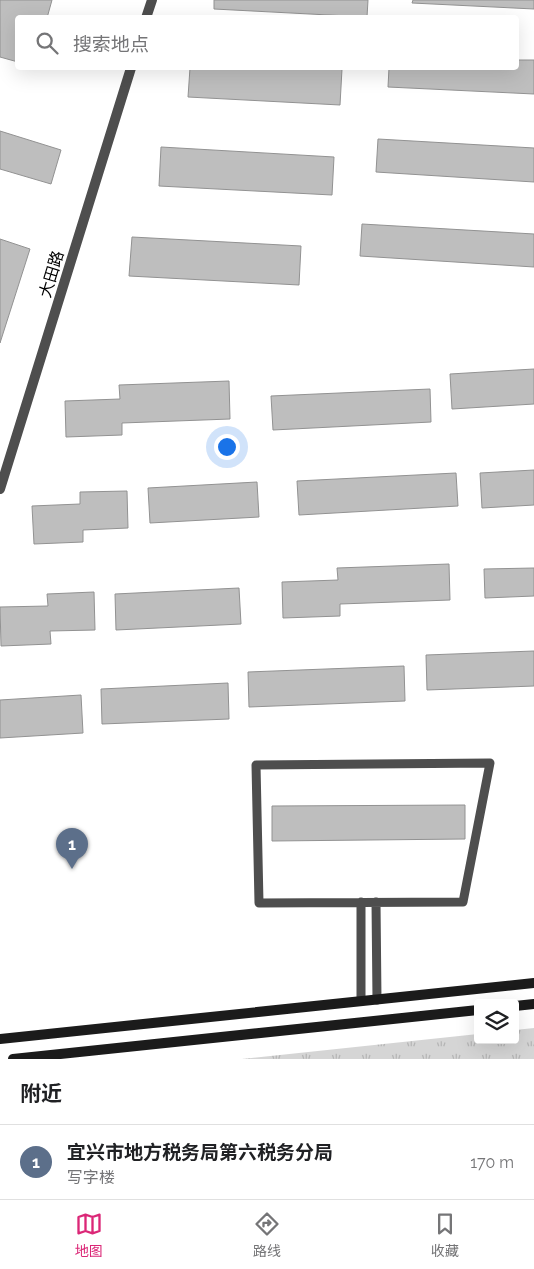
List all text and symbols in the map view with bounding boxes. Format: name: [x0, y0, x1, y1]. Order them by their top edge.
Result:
search box: [15, 15, 519, 70]
icon: search: [33, 29, 61, 57]
text: 搜索地点: [73, 33, 149, 55]
street label: 大田路: [35, 248, 68, 300]
your location: [214, 434, 240, 460]
pin: 1: [56, 828, 88, 869]
map controls: [474, 999, 519, 1044]
button: layers: [474, 999, 519, 1044]
text: 附近: [20, 1081, 62, 1106]
text: 宜兴市地方税务局第六税务分局: [67, 1141, 333, 1163]
text: 1: [32, 1153, 40, 1172]
text: 170 m: [470, 1153, 514, 1172]
text: 写字楼: [67, 1168, 115, 1187]
tab: 地图: [75, 1210, 103, 1260]
tab: 路线: [253, 1210, 281, 1260]
tab: 收藏: [431, 1210, 459, 1260]

